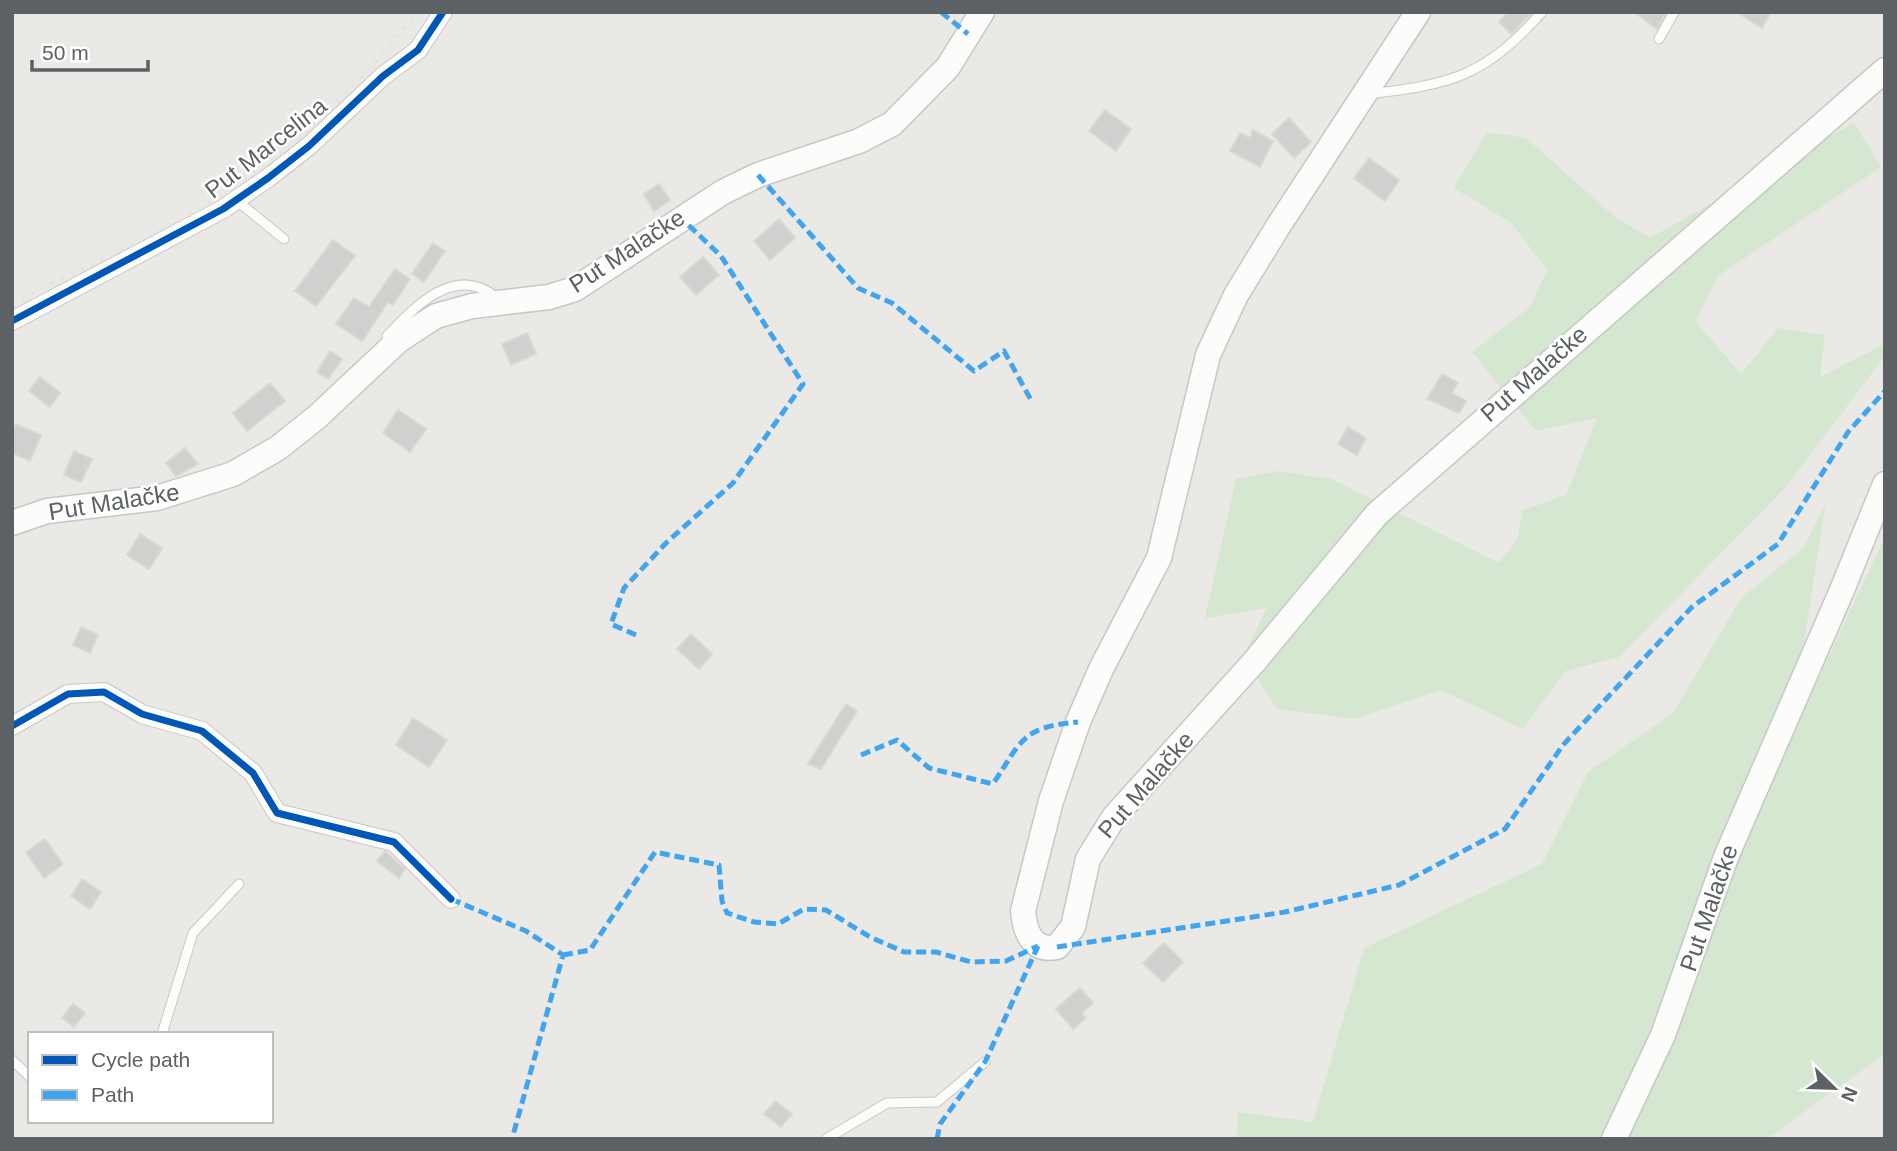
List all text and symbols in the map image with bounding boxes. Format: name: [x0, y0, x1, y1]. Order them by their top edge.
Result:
scale bar: [32, 28, 147, 72]
text: 50 m: [42, 41, 89, 64]
street label: Put Marcelina: [200, 91, 332, 203]
street label: Put Malačke: [564, 203, 689, 298]
street label: Put Malačke: [1475, 320, 1592, 427]
street label: Put Malačke: [47, 478, 181, 525]
street label: Put Malačke: [1092, 726, 1199, 843]
street label: Put Malačke: [1674, 841, 1743, 975]
legend: [28, 1032, 273, 1123]
text: Cycle path: [91, 1048, 190, 1071]
north arrow: [1799, 1053, 1869, 1123]
text: Path: [91, 1083, 134, 1106]
text: N: [1837, 1084, 1862, 1105]

